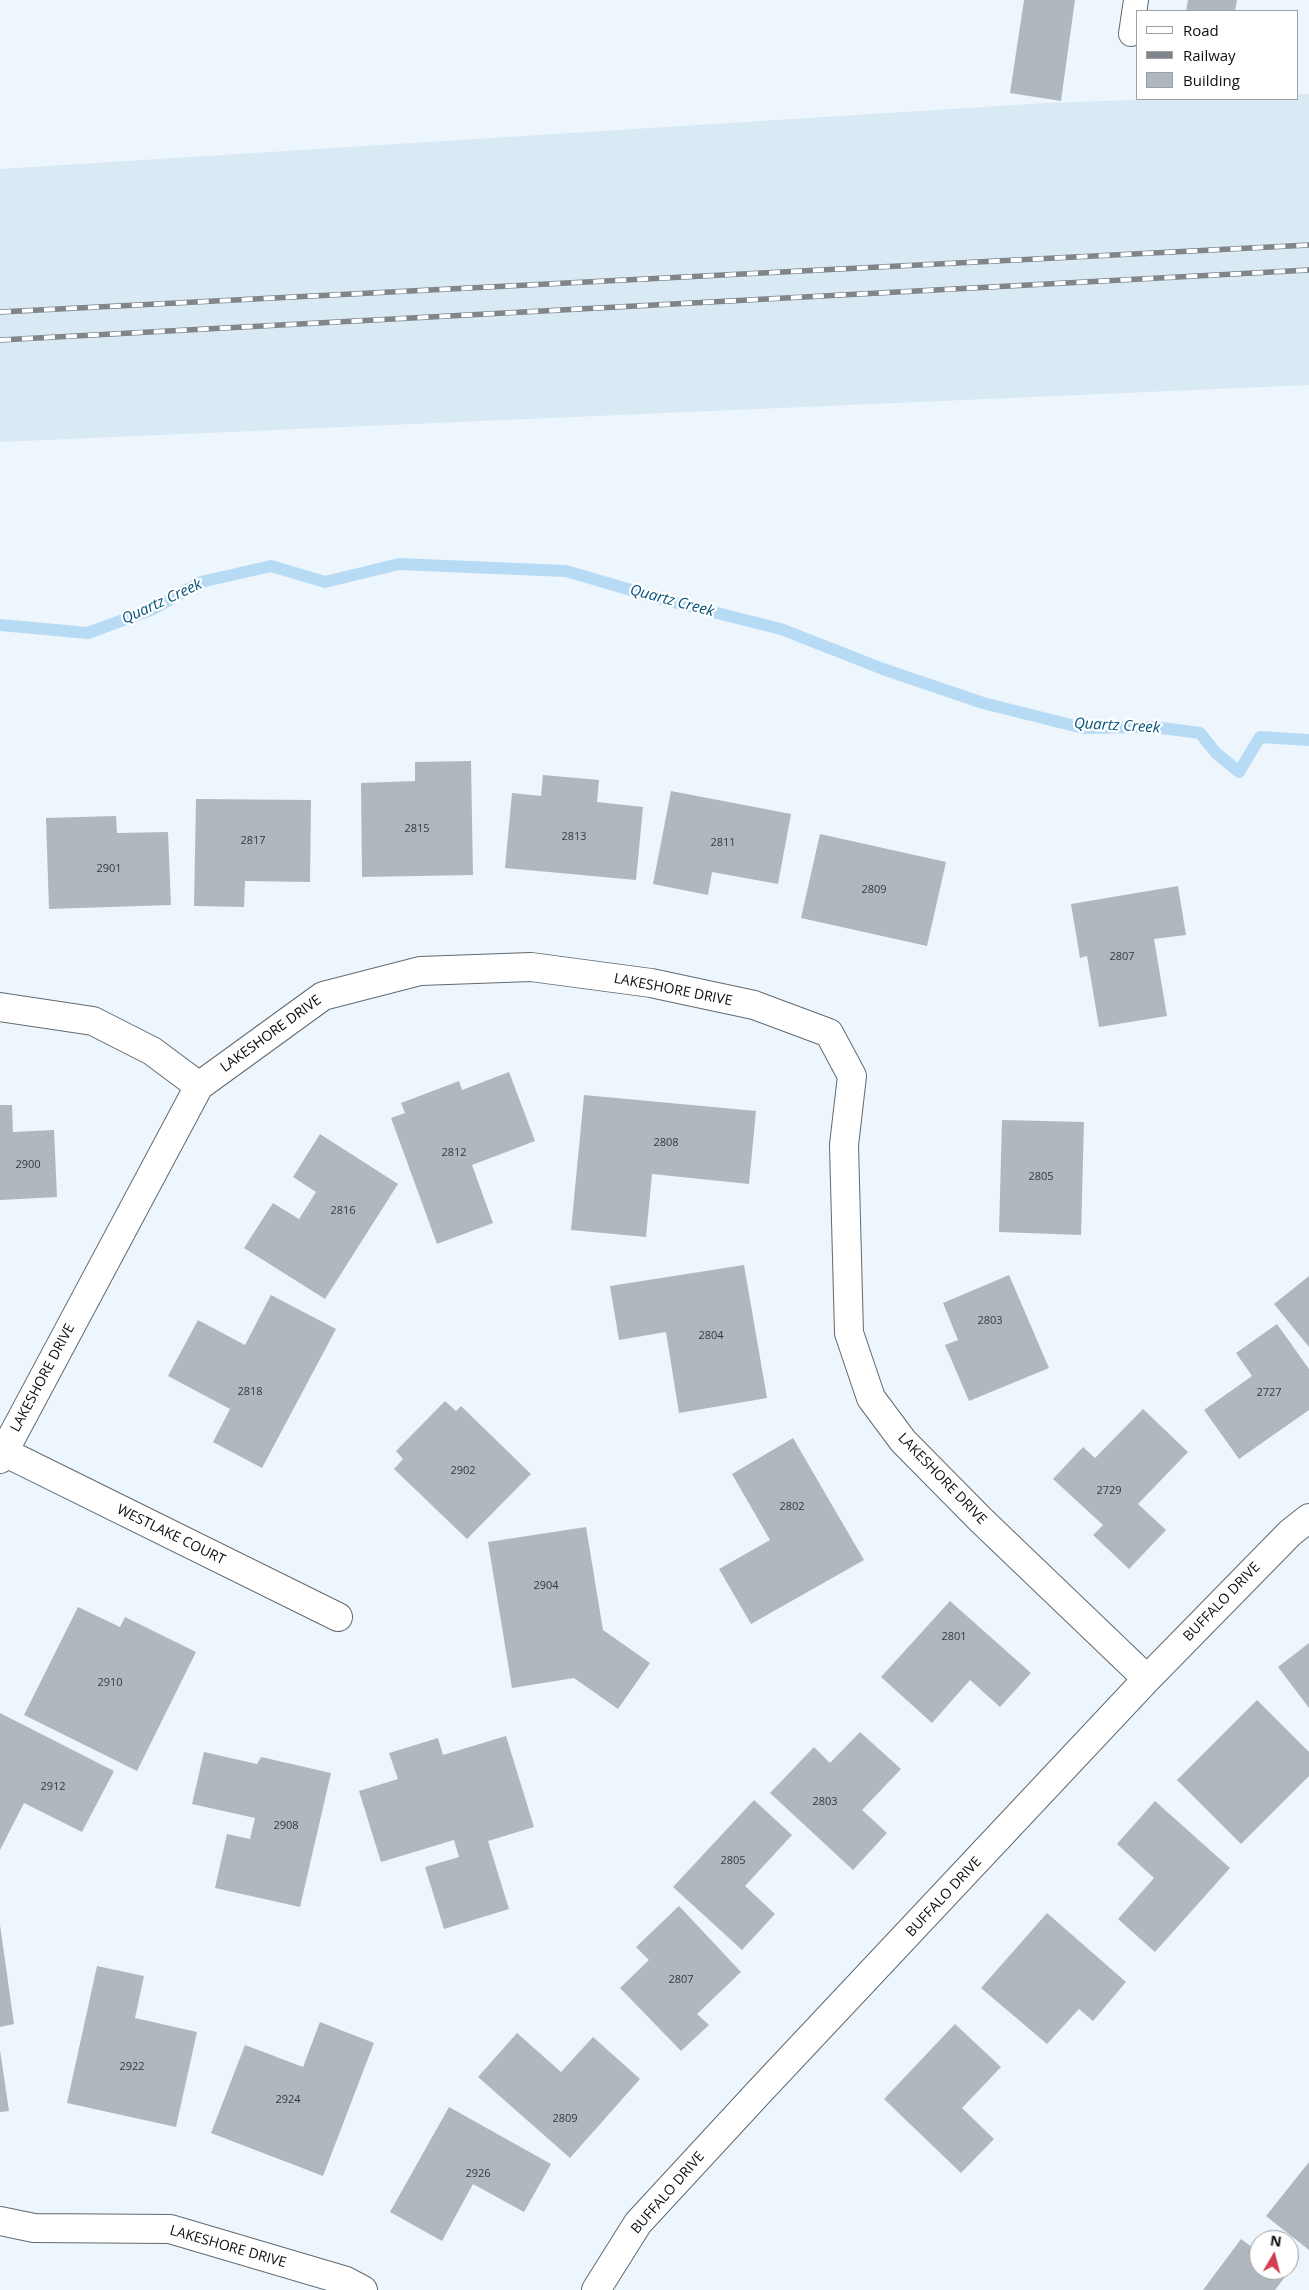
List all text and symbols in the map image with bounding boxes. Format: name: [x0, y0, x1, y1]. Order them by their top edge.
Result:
legend: [1136, 10, 1299, 100]
text: Road: [1183, 20, 1219, 40]
text: Railway: [1183, 45, 1236, 65]
text: Building: [1183, 70, 1240, 90]
water label: Quartz Creek: [119, 576, 205, 628]
water label: Quartz Creek: [628, 581, 716, 621]
water label: Quartz Creek: [1073, 715, 1161, 737]
house number: 2815: [404, 822, 430, 836]
house number: 2813: [561, 830, 587, 844]
house number: 2817: [240, 834, 266, 848]
house number: 2811: [710, 836, 736, 850]
house number: 2901: [96, 862, 122, 876]
house number: 2809: [861, 883, 887, 897]
house number: 2807: [1109, 950, 1135, 964]
street label: LAKESHORE DRIVE: [612, 970, 734, 1010]
street label: LAKESHORE DRIVE: [217, 992, 325, 1076]
house number: 2808: [653, 1136, 679, 1150]
house number: 2812: [441, 1146, 467, 1160]
house number: 2900: [15, 1158, 41, 1172]
house number: 2805: [1028, 1170, 1054, 1184]
house number: 2816: [330, 1204, 356, 1218]
house number: 2803: [977, 1314, 1003, 1328]
street label: LAKESHORE DRIVE: [7, 1321, 79, 1435]
house number: 2804: [698, 1329, 724, 1343]
house number: 2818: [237, 1385, 263, 1399]
house number: 2727: [1256, 1386, 1282, 1400]
street label: LAKESHORE DRIVE: [894, 1430, 990, 1528]
house number: 2902: [450, 1464, 476, 1478]
house number: 2729: [1096, 1484, 1122, 1498]
house number: 2802: [779, 1500, 805, 1514]
street label: WESTLAKE COURT: [114, 1501, 228, 1569]
street label: BUFFALO DRIVE: [1180, 1559, 1264, 1645]
house number: 2904: [533, 1579, 559, 1593]
house number: 2801: [941, 1630, 967, 1644]
house number: 2910: [97, 1676, 123, 1690]
house number: 2912: [40, 1780, 66, 1794]
house number: 2803: [812, 1795, 838, 1809]
house number: 2908: [273, 1819, 299, 1833]
house number: 2805: [720, 1854, 746, 1868]
street label: BUFFALO DRIVE: [903, 1854, 985, 1940]
house number: 2807: [668, 1973, 694, 1987]
house number: 2922: [119, 2060, 145, 2074]
house number: 2924: [275, 2093, 301, 2107]
house number: 2809: [552, 2112, 578, 2126]
street label: BUFFALO DRIVE: [628, 2149, 708, 2237]
house number: 2926: [465, 2167, 491, 2181]
street label: LAKESHORE DRIVE: [168, 2222, 288, 2272]
north arrow: [1249, 2230, 1299, 2280]
text: N: [1269, 2230, 1283, 2251]

